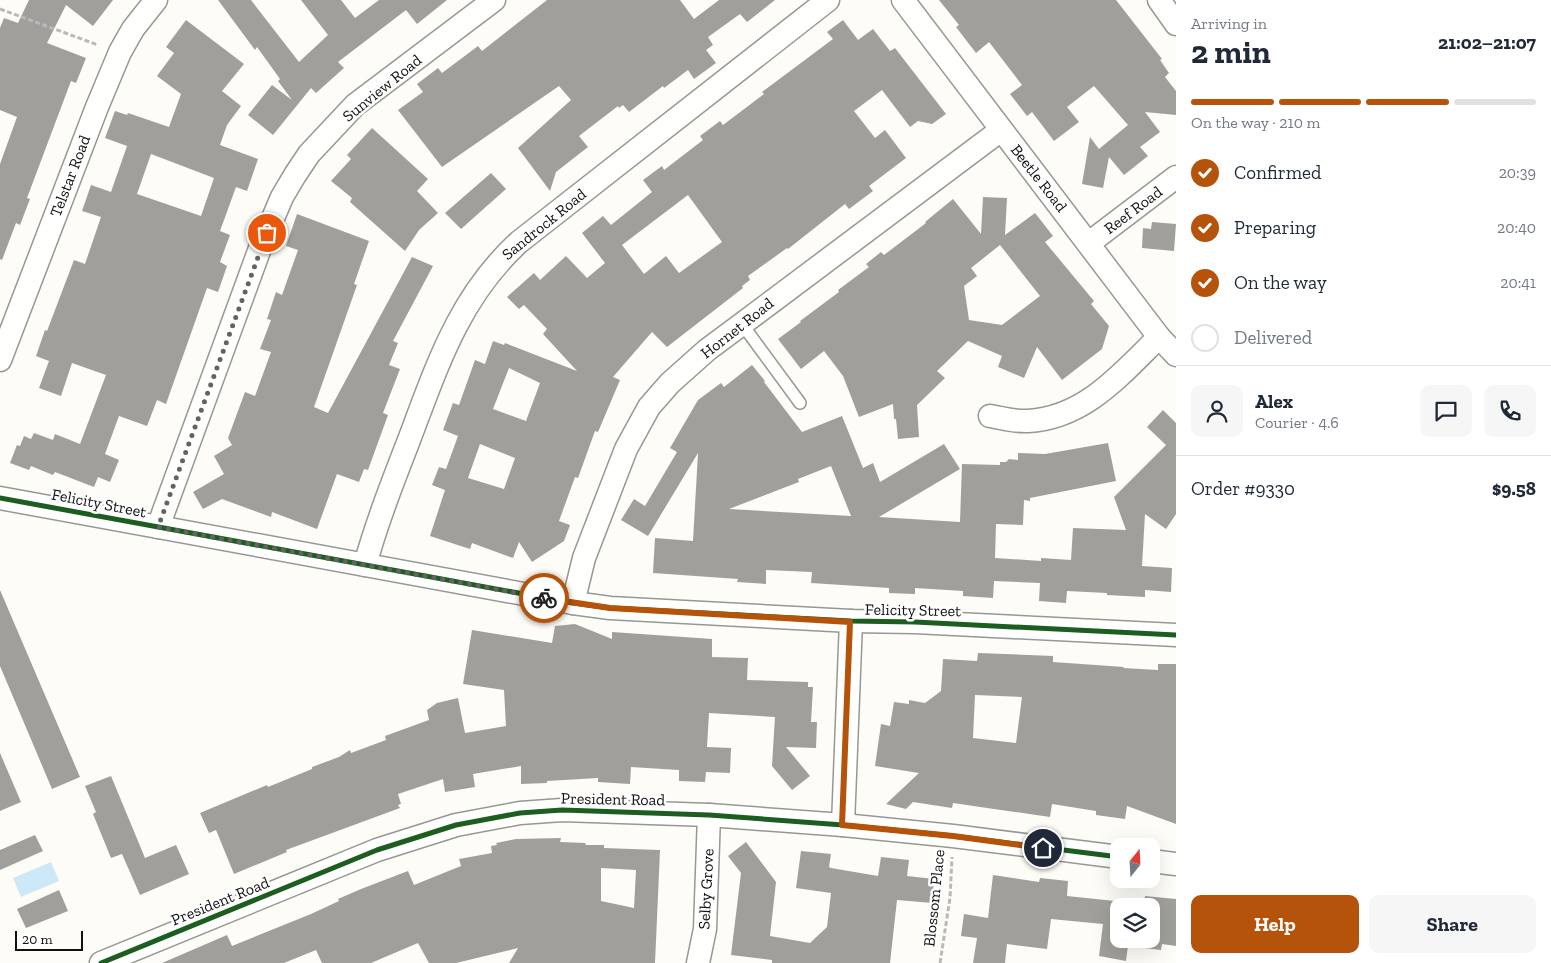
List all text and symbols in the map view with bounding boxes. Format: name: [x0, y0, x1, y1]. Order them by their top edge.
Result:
text: Arriving in: [1191, 14, 1267, 33]
text: 21:02–21:07: [1438, 31, 1536, 54]
text: 2 min: [1191, 33, 1271, 71]
street label: Sunview Road: [339, 50, 426, 126]
text: On the way · 210 m: [1191, 113, 1320, 132]
street label: Telstar Road: [46, 132, 94, 219]
street label: Beetle Road: [1007, 140, 1071, 216]
icon: check: [1191, 159, 1219, 187]
text: Confirmed: [1234, 161, 1321, 184]
text: 20:39: [1499, 163, 1536, 182]
street label: Reef Road: [1100, 182, 1166, 238]
street label: Sandrock Road: [498, 184, 590, 264]
pin: [246, 212, 288, 254]
icon: check: [1191, 214, 1219, 242]
text: Preparing: [1234, 216, 1316, 239]
text: 20:40: [1497, 218, 1536, 237]
icon: bag: [253, 219, 281, 247]
icon: check: [1191, 269, 1219, 297]
text: On the way: [1234, 271, 1327, 294]
text: 20:41: [1500, 273, 1536, 292]
street label: Hornet Road: [697, 294, 777, 362]
text: Delivered: [1234, 326, 1312, 349]
button: person: [1191, 385, 1243, 437]
button: chat: [1420, 385, 1472, 437]
button: phone: [1484, 385, 1536, 437]
text: Alex: [1255, 390, 1293, 413]
text: Courier · 4.6: [1255, 413, 1339, 432]
text: Order #9330: [1191, 477, 1295, 500]
text: $9.58: [1492, 477, 1536, 500]
street label: Felicity Street: [50, 484, 148, 522]
courier: [519, 573, 569, 623]
icon: bike: [530, 584, 558, 612]
street label: Felicity Street: [865, 600, 961, 620]
street label: President Road: [561, 789, 666, 809]
pin: [1022, 827, 1064, 869]
icon: home: [1029, 834, 1057, 862]
north arrow: [1110, 838, 1160, 888]
map controls: [1110, 838, 1160, 948]
street label: Selby Grove: [694, 848, 718, 930]
street label: Blossom Place: [919, 848, 949, 948]
street label: President Road: [168, 873, 272, 929]
button: Help: [1191, 895, 1359, 953]
button: Share: [1369, 895, 1536, 953]
button: layers: [1110, 898, 1160, 948]
scale bar: [15, 928, 82, 951]
text: 20 m: [22, 931, 53, 948]

